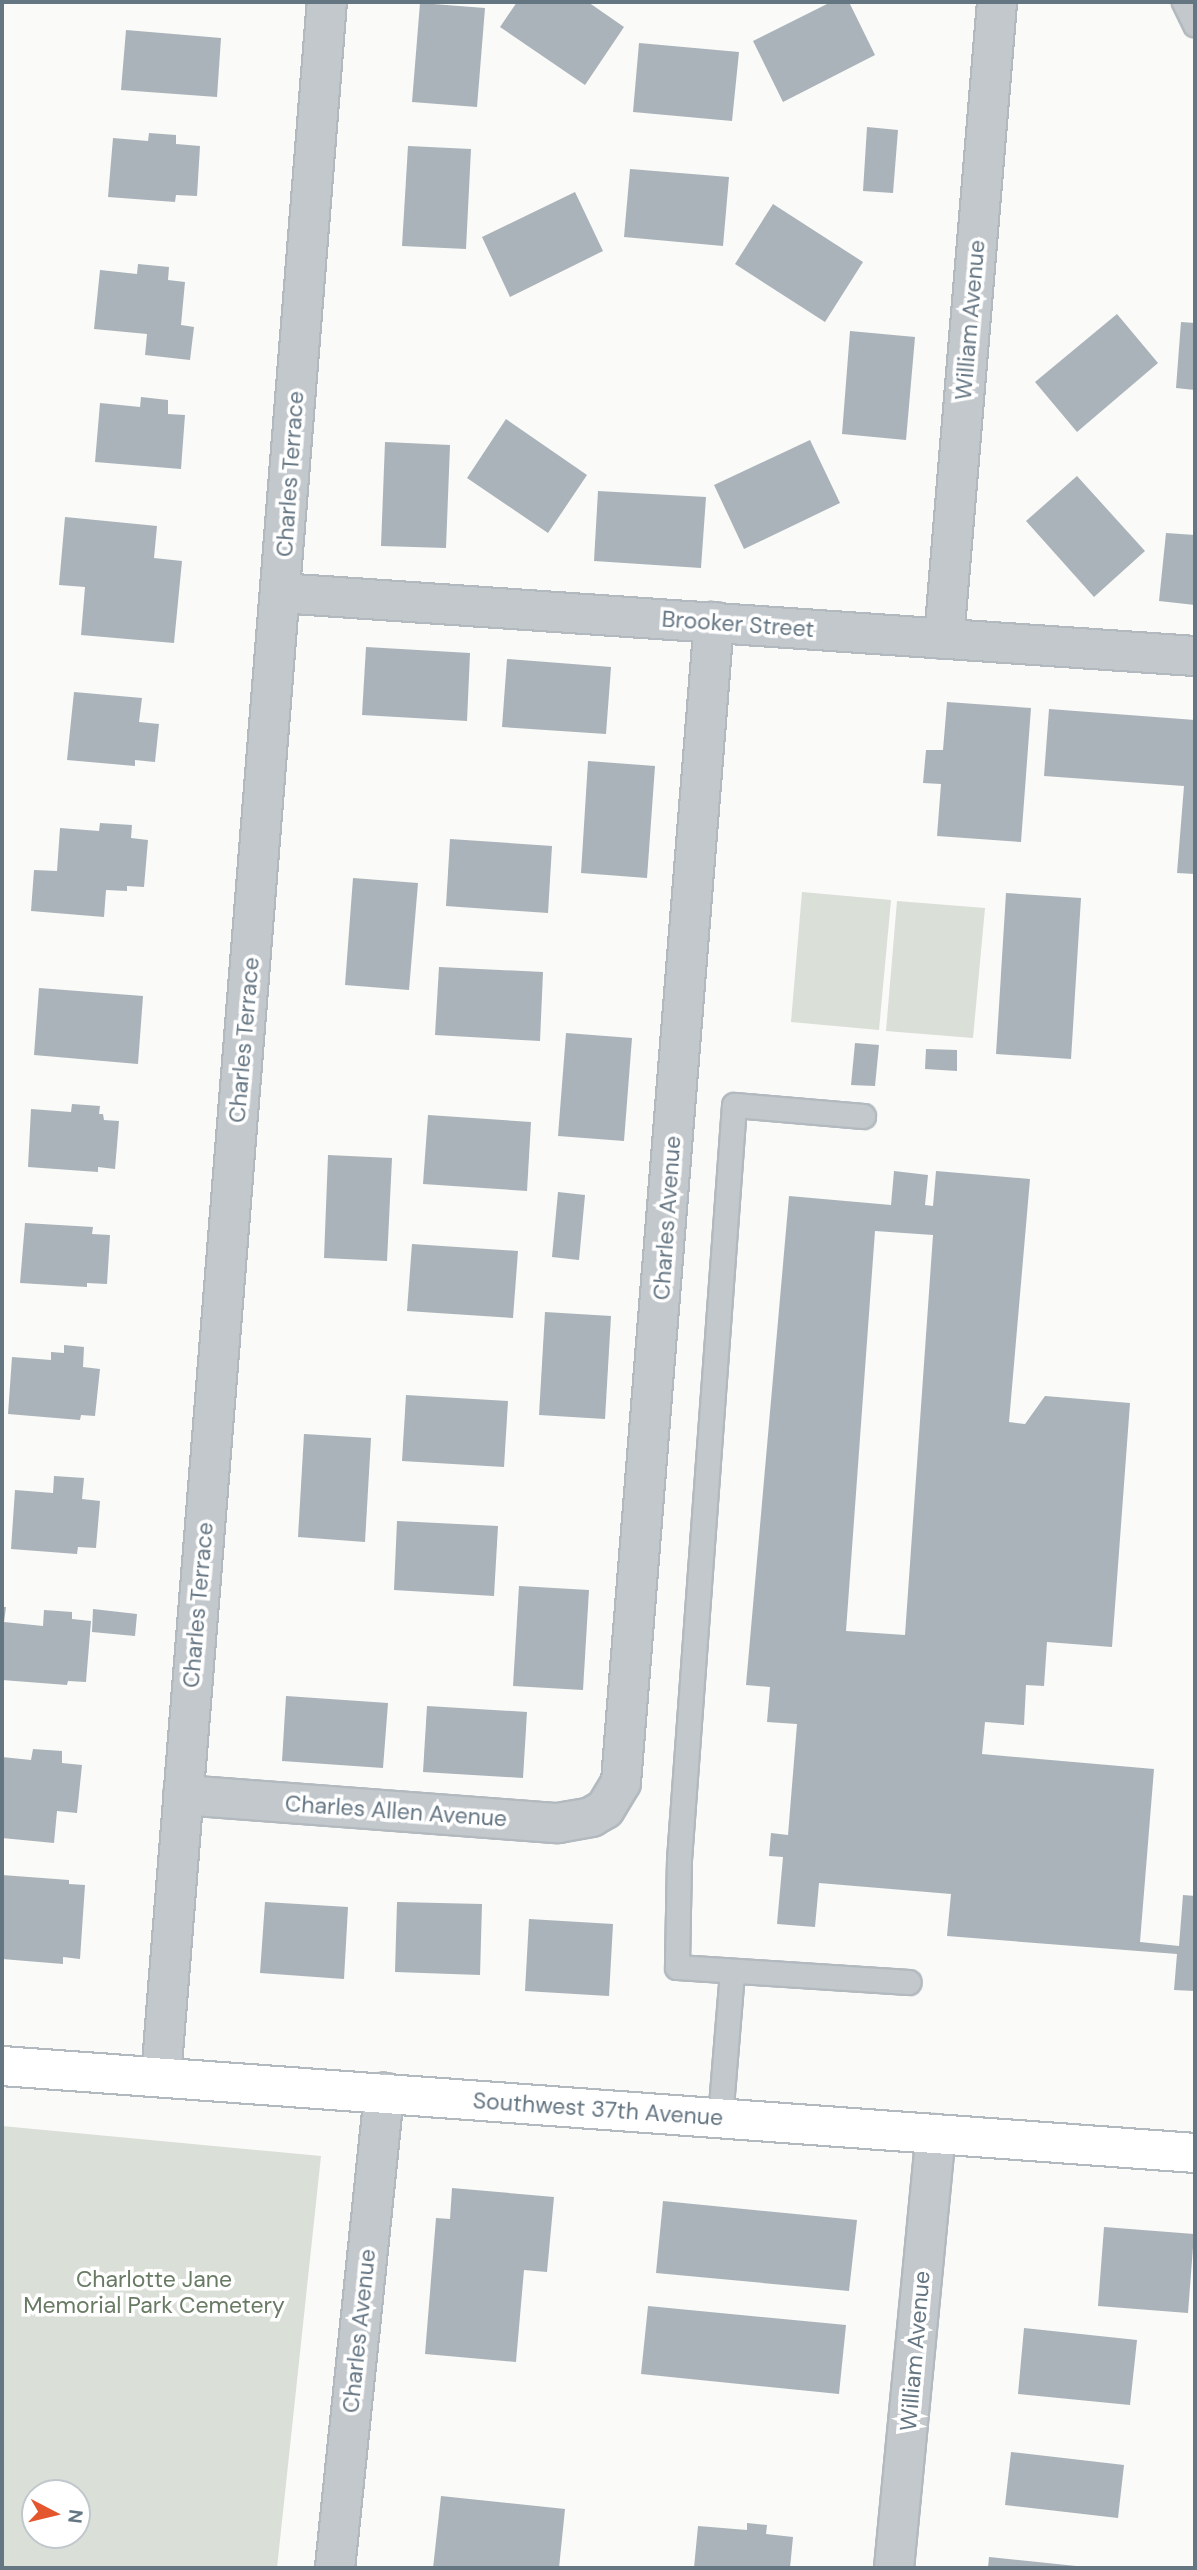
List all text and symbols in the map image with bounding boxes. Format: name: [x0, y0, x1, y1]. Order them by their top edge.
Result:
street label: William Avenue: [949, 239, 991, 401]
street label: Charles Terrace: [270, 390, 310, 558]
street label: Brooker Street: [661, 605, 815, 643]
street label: Charles Terrace: [223, 956, 265, 1124]
street label: Charles Avenue: [647, 1135, 687, 1301]
street label: Charles Terrace: [177, 1521, 219, 1689]
street label: Charles Allen Avenue: [284, 1789, 508, 1833]
street label: Southwest 37th Avenue: [472, 2086, 724, 2132]
street label: Charles Avenue: [337, 2248, 381, 2414]
park label: Charlotte Jane Memorial Park Cemetery: [23, 2265, 285, 2319]
street label: William Avenue: [894, 2270, 936, 2432]
north arrow: [21, 2479, 91, 2549]
text: N: [62, 2508, 89, 2525]

